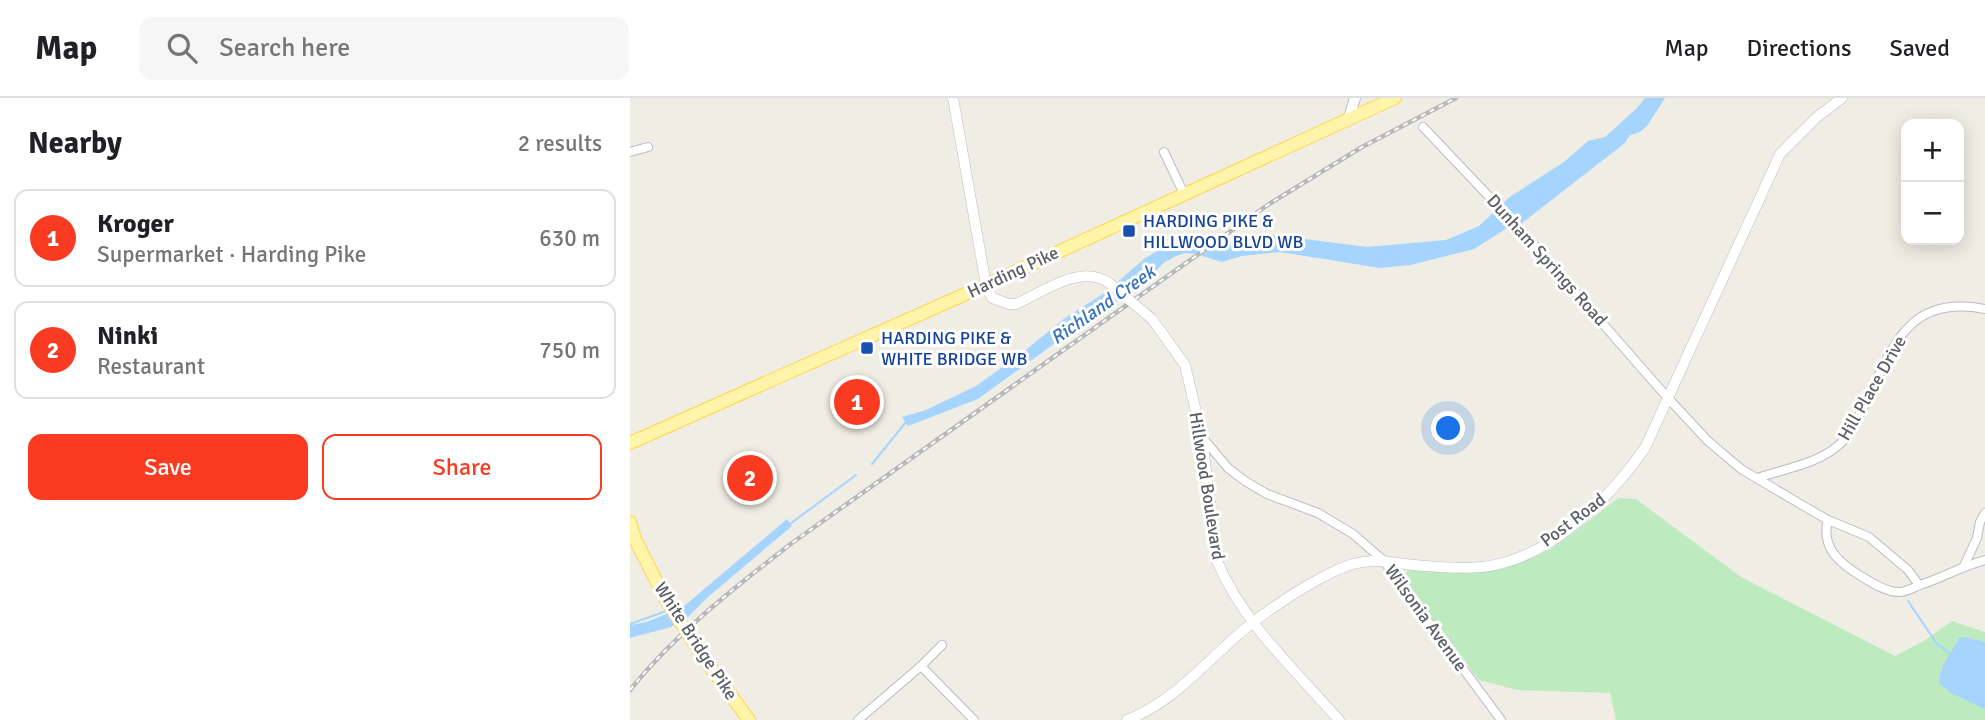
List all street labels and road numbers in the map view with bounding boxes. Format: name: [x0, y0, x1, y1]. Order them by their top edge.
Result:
street label: Dunham Springs Road: [1482, 190, 1612, 330]
street label: Harding Pike: [964, 241, 1062, 303]
street label: Hill Place Drive: [1833, 332, 1911, 444]
street label: Hillwood Boulevard: [1184, 410, 1230, 562]
street label: Post Road: [1536, 488, 1610, 552]
street label: Wilsonia Avenue: [1380, 560, 1472, 676]
street label: White Bridge Pike: [650, 578, 742, 704]

